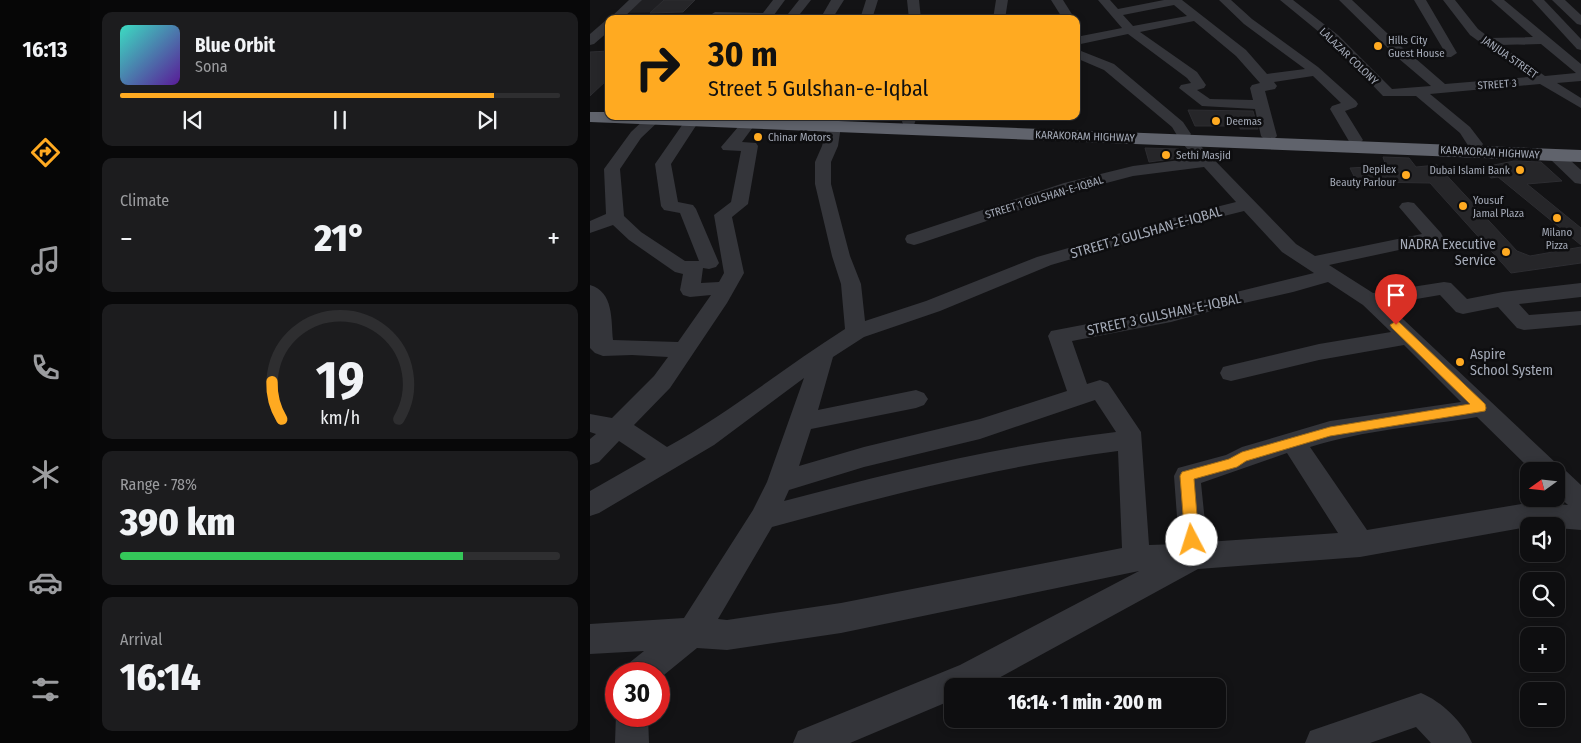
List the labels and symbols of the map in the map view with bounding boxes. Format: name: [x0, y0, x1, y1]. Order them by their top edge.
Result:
street label: LALAZAR COLONY: [1317, 25, 1381, 88]
street label: JANJUA STREET: [1479, 33, 1541, 82]
place label: Hills City Guest House: [1388, 34, 1445, 60]
marker: Hills City Guest House: [1372, 40, 1384, 52]
street label: STREET 3: [1477, 77, 1517, 92]
marker: Deemas: [1210, 115, 1222, 127]
place label: Deemas: [1226, 115, 1262, 128]
street label: KARAKORAM HIGHWAY: [1035, 128, 1136, 145]
marker: Chinar Motors: [752, 131, 764, 143]
place label: Chinar Motors: [768, 131, 831, 144]
street label: KARAKORAM HIGHWAY: [1440, 143, 1541, 162]
marker: Sethi Masjid: [1160, 149, 1172, 161]
place label: Sethi Masjid: [1176, 149, 1231, 162]
place label: Depilex Beauty Parlour: [1330, 163, 1396, 189]
place label: Dubai Islami Bank: [1429, 164, 1511, 177]
marker: Dubai Islami Bank: [1514, 164, 1526, 176]
marker: Depilex Beauty Parlour: [1400, 169, 1412, 181]
street label: STREET 1 GULSHAN-E-IQBAL: [984, 173, 1105, 222]
place label: Yousuf Jamal Plaza: [1473, 194, 1524, 220]
marker: Yousuf Jamal Plaza: [1457, 200, 1469, 212]
street label: STREET 2 GULSHAN-E-IQBAL: [1068, 203, 1224, 262]
marker: Milano Pizza: [1551, 212, 1563, 224]
place label: Milano Pizza: [1542, 226, 1572, 252]
place label: NADRA Executive Service: [1400, 236, 1496, 269]
marker: NADRA Executive Service: [1500, 246, 1512, 258]
pin: [1375, 274, 1417, 325]
street label: STREET 3 GULSHAN-E-IQBAL: [1086, 290, 1243, 339]
place label: Aspire School System: [1470, 346, 1553, 379]
marker: Aspire School System: [1454, 356, 1466, 368]
north arrow: [1520, 462, 1565, 508]
position arrow: [1165, 513, 1217, 565]
speed limit sign: 30: [605, 662, 670, 727]

